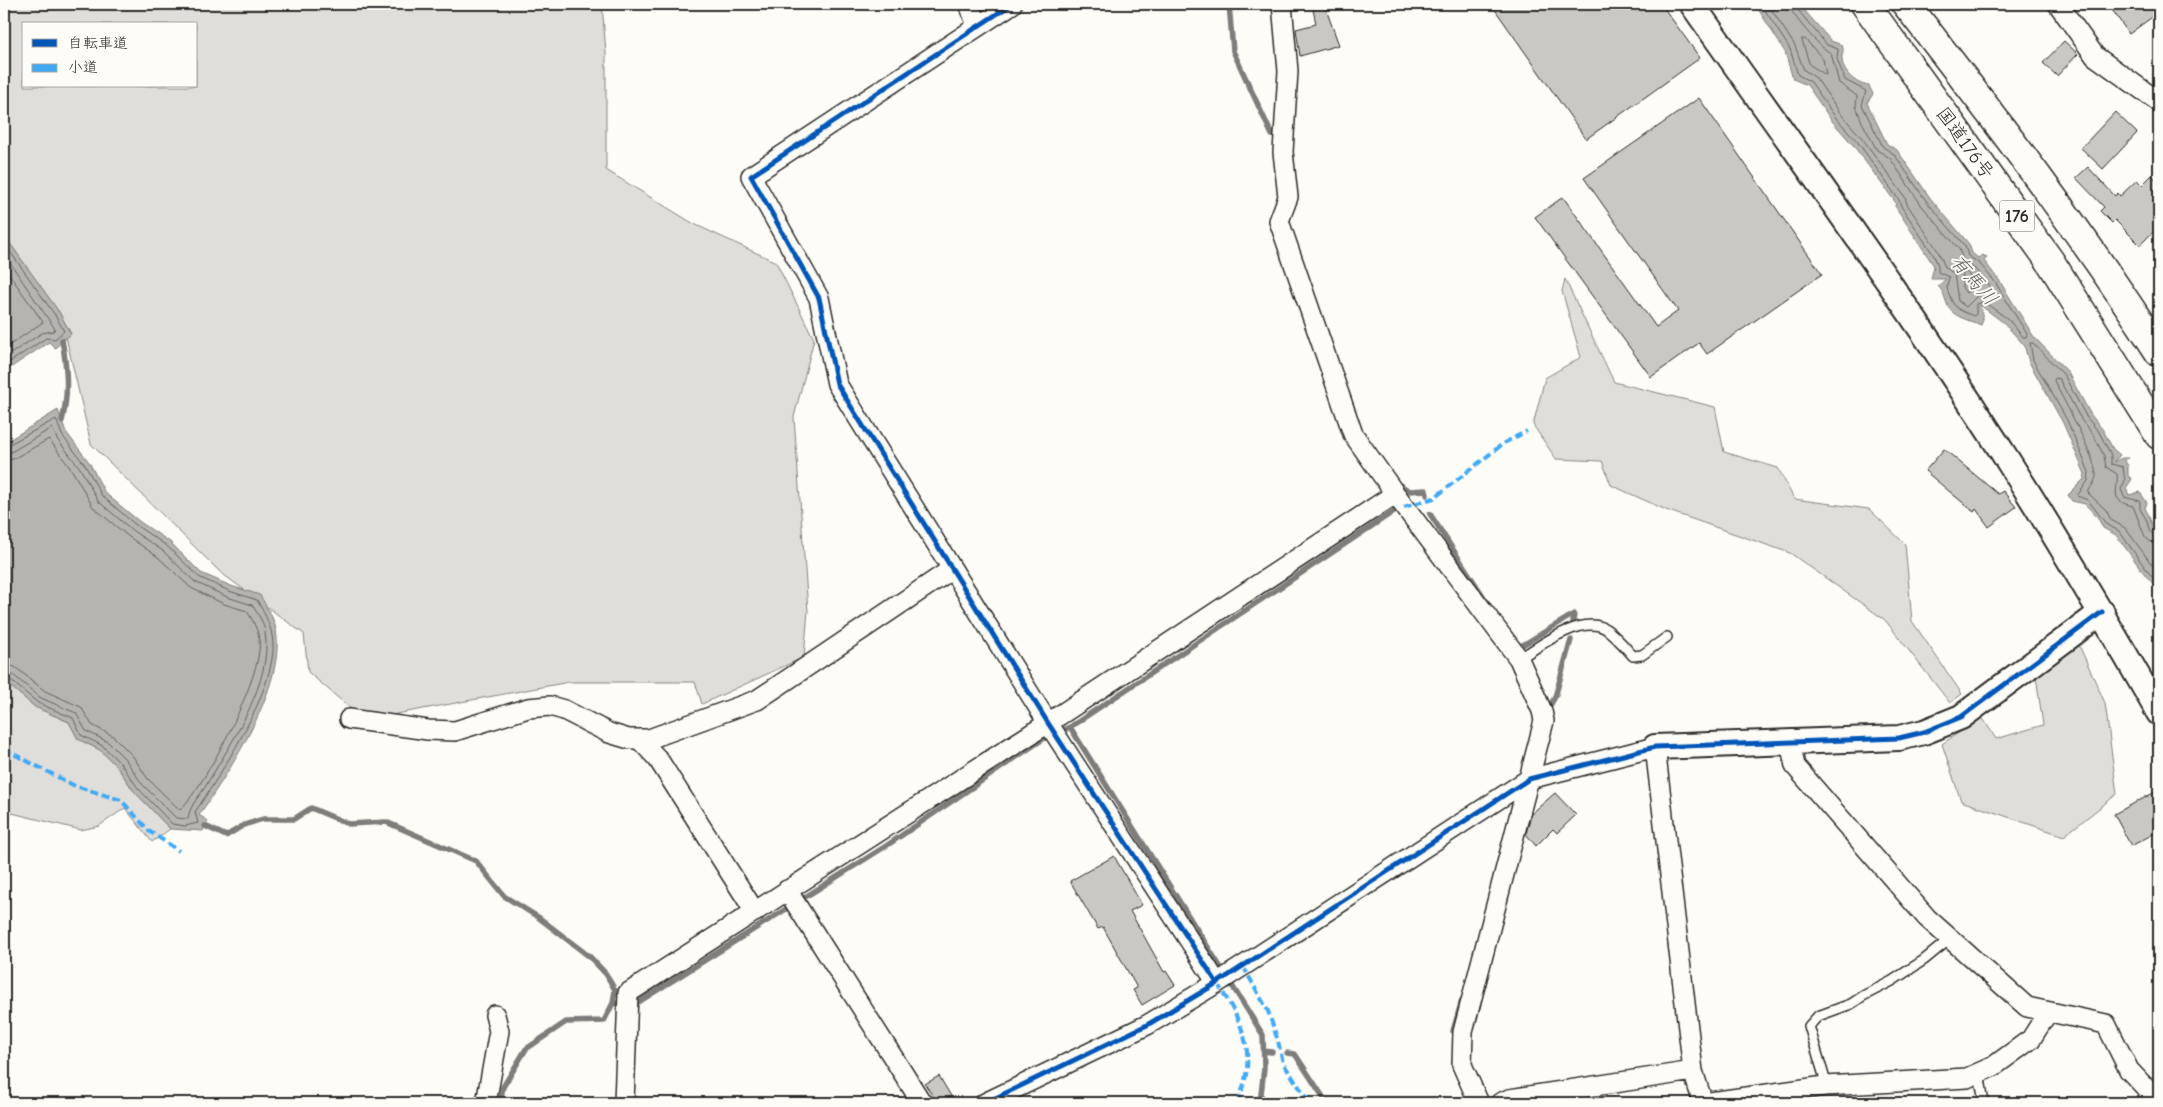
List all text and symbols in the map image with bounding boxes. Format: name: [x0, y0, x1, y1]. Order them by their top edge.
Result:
legend: [22, 22, 198, 88]
text: 自転車道: [68, 34, 128, 52]
text: 小道: [68, 58, 98, 76]
street label: 国道176号: [1932, 103, 1998, 183]
road number: 176: [2000, 200, 2034, 232]
water label: 有馬川: [1946, 250, 2002, 310]

